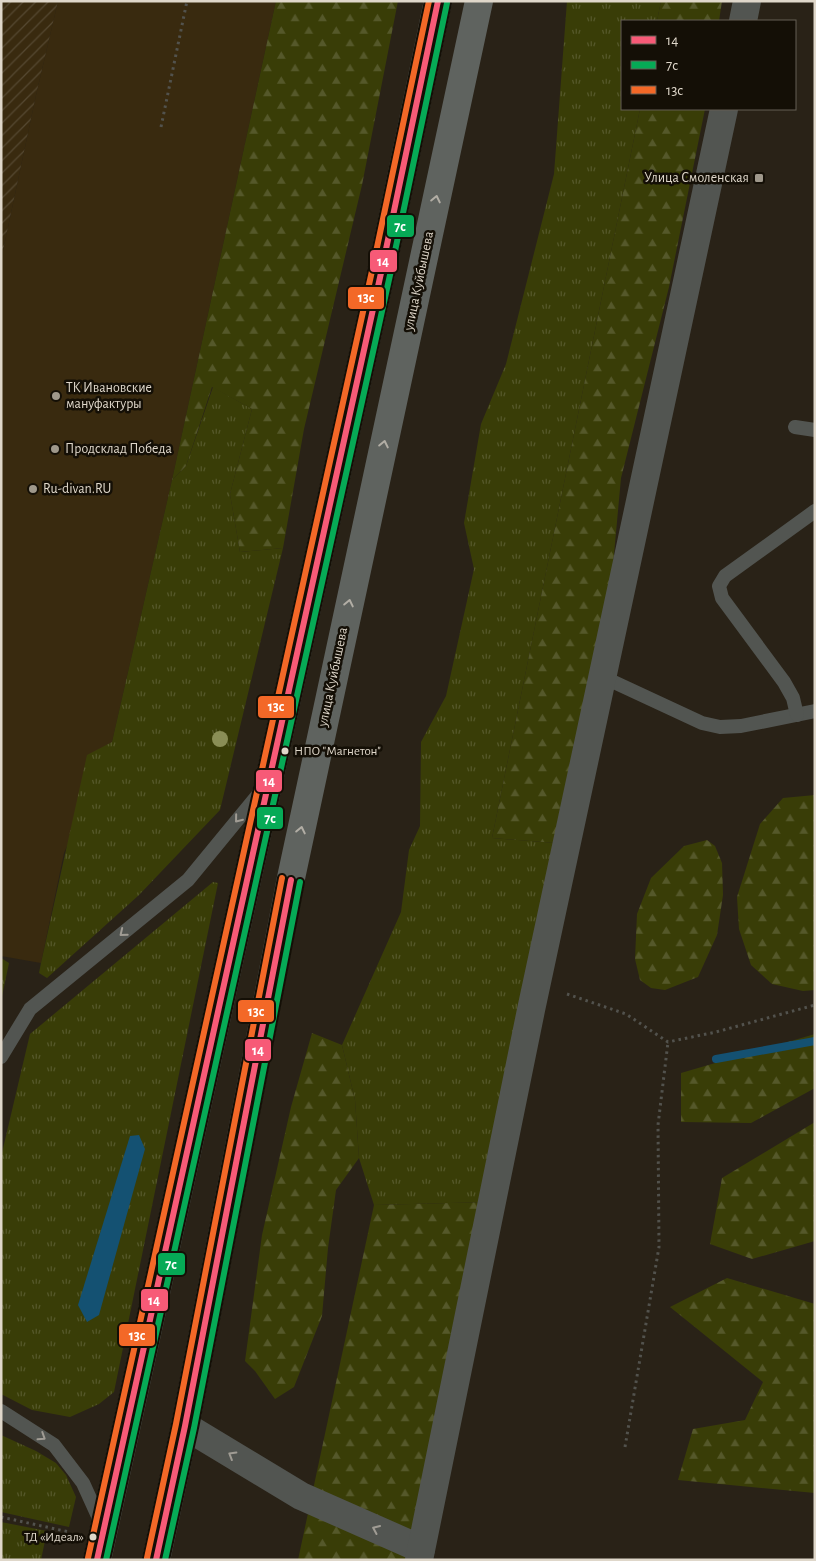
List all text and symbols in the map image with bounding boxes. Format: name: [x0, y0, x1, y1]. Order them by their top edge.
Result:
legend: [621, 20, 796, 110]
text: 14: [666, 33, 678, 48]
text: 7с: [666, 58, 678, 73]
text: 13с: [666, 83, 683, 98]
place label: Улица Смоленская: [644, 171, 749, 185]
marker: Улица Смоленская: [753, 172, 765, 184]
one-way arrow: [430, 195, 441, 204]
line badge: 7с: [386, 214, 415, 238]
text: 7с: [394, 220, 406, 234]
street label: улица Куйбышева: [401, 229, 436, 333]
line badge: 14: [369, 249, 398, 273]
text: 14: [377, 255, 389, 269]
line badge: 13с: [347, 286, 385, 310]
text: 13с: [358, 291, 375, 305]
place label: ТК Ивановские мануфактуры: [66, 381, 152, 411]
marker: ТК Ивановские мануфактуры: [50, 390, 62, 402]
one-way arrow: [378, 439, 388, 448]
place label: Продсклад Победа: [65, 442, 173, 456]
marker: Продсклад Победа: [49, 443, 61, 455]
place label: Ru-divan.RU: [43, 482, 111, 496]
marker: Ru-divan.RU: [27, 483, 39, 495]
one-way arrow: [344, 598, 354, 607]
street label: улица Куйбышева: [315, 625, 350, 729]
line badge: 13с: [257, 695, 295, 719]
text: 13с: [268, 700, 285, 714]
place label: НПО "Магнетон": [294, 745, 381, 758]
marker: НПО "Магнетон": [280, 746, 290, 756]
line badge: 14: [255, 769, 283, 793]
text: 14: [263, 775, 275, 789]
line badge: 7с: [256, 806, 284, 830]
text: 7с: [264, 812, 276, 826]
one-way arrow: [235, 813, 243, 822]
one-way arrow: [295, 826, 306, 834]
one-way arrow: [120, 928, 129, 936]
line badge: 13с: [237, 999, 275, 1023]
text: 13с: [248, 1005, 265, 1019]
line badge: 14: [244, 1038, 272, 1062]
text: 14: [252, 1044, 264, 1058]
line badge: 7с: [157, 1252, 186, 1276]
text: 7с: [165, 1258, 177, 1272]
line badge: 14: [140, 1288, 169, 1312]
text: 14: [148, 1294, 160, 1308]
line badge: 13с: [118, 1323, 156, 1347]
text: 13с: [129, 1329, 146, 1343]
one-way arrow: [37, 1431, 46, 1441]
one-way arrow: [229, 1451, 238, 1461]
one-way arrow: [372, 1525, 381, 1536]
place label: ТД «Идеал»: [24, 1531, 84, 1544]
marker: ТД «Идеал»: [88, 1532, 98, 1542]

